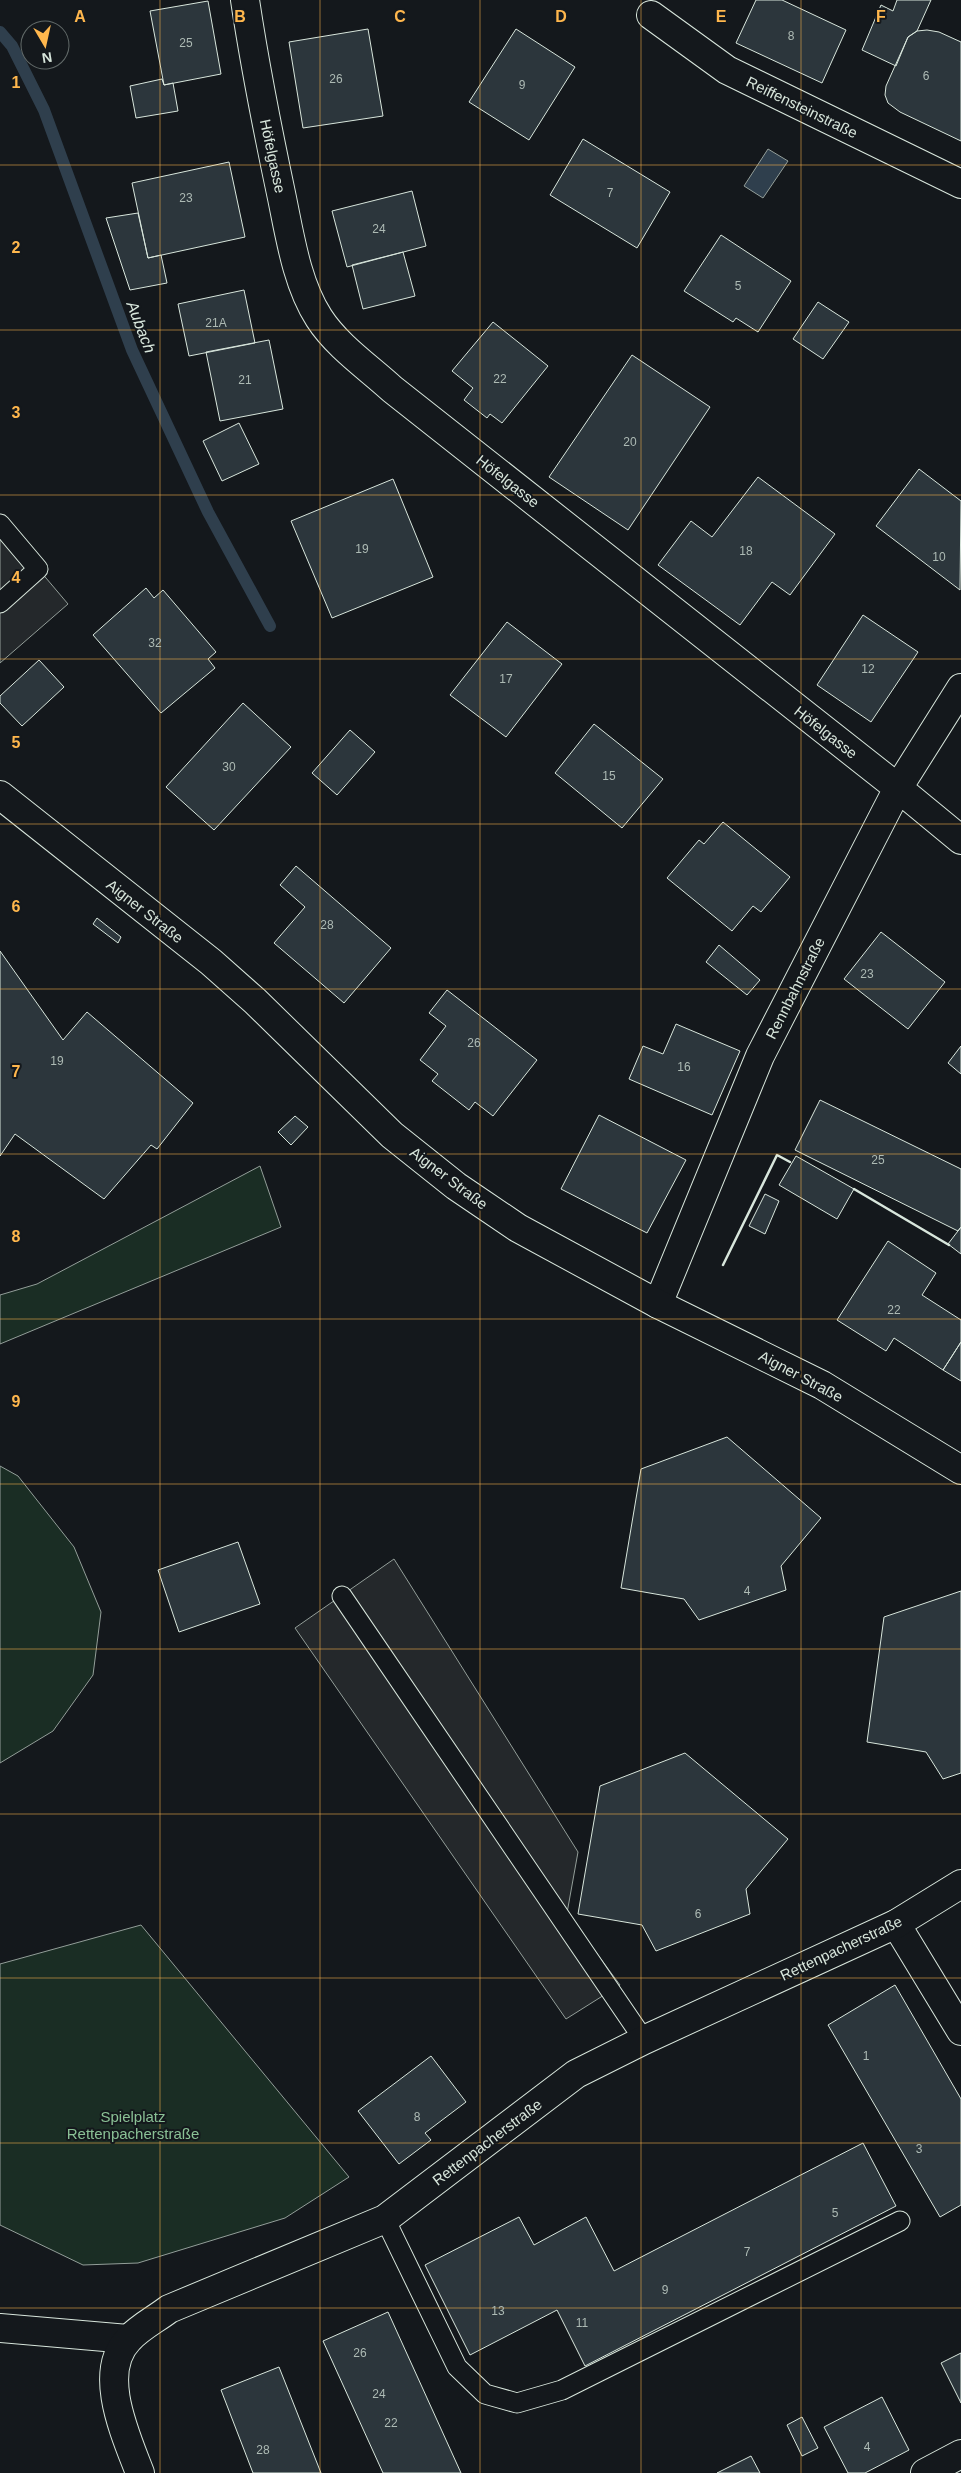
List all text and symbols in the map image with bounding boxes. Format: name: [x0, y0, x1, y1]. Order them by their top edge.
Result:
text: A: [74, 8, 86, 25]
text: B: [234, 8, 246, 25]
text: C: [394, 8, 406, 25]
text: D: [555, 8, 567, 25]
text: E: [716, 8, 727, 25]
text: F: [876, 8, 886, 25]
north arrow: [20, 20, 70, 70]
house number: 8: [788, 29, 795, 43]
house number: 25: [179, 36, 193, 50]
text: N: [41, 49, 53, 67]
house number: 6: [923, 69, 930, 83]
house number: 26: [329, 72, 343, 86]
street label: Reiffensteinstraße: [744, 73, 860, 141]
text: 1: [12, 74, 21, 91]
house number: 9: [519, 78, 526, 92]
street label: Höfelgasse: [257, 118, 289, 194]
house number: 7: [607, 186, 614, 200]
house number: 23: [179, 191, 193, 205]
house number: 24: [372, 222, 386, 236]
text: 2: [12, 239, 21, 256]
house number: 5: [735, 279, 742, 293]
water label: Aubach: [123, 298, 159, 355]
house number: 21A: [205, 316, 227, 330]
house number: 22: [493, 372, 507, 386]
house number: 21: [238, 373, 252, 387]
text: 3: [12, 404, 21, 421]
house number: 20: [623, 435, 637, 449]
street label: Höfelgasse: [473, 451, 543, 511]
house number: 19: [355, 542, 369, 556]
house number: 18: [739, 544, 753, 558]
house number: 10: [932, 550, 946, 564]
text: 4: [12, 569, 21, 586]
house number: 32: [148, 636, 162, 650]
house number: 12: [861, 662, 875, 676]
house number: 17: [499, 672, 513, 686]
street label: Höfelgasse: [791, 702, 861, 762]
text: 5: [12, 734, 21, 751]
house number: 30: [222, 760, 236, 774]
house number: 15: [602, 769, 616, 783]
street label: Aigner Straße: [103, 876, 187, 946]
text: 6: [12, 898, 21, 915]
house number: 28: [320, 918, 334, 932]
street label: Rennbahnstraße: [762, 934, 828, 1042]
house number: 23: [860, 967, 874, 981]
house number: 26: [467, 1036, 481, 1050]
house number: 19: [50, 1054, 64, 1068]
house number: 16: [677, 1060, 691, 1074]
text: 7: [12, 1063, 21, 1080]
street label: Aigner Straße: [407, 1143, 491, 1213]
house number: 25: [871, 1153, 885, 1167]
text: 8: [12, 1228, 21, 1245]
house number: 22: [887, 1303, 901, 1317]
street label: Aigner Straße: [756, 1347, 846, 1405]
text: 9: [12, 1393, 21, 1410]
house number: 4: [744, 1584, 751, 1598]
house number: 6: [695, 1907, 702, 1921]
street label: Rettenpacherstraße: [777, 1912, 905, 1984]
house number: 1: [863, 2049, 870, 2063]
street label: Rettenpacherstraße: [429, 2095, 545, 2189]
park label: Spielplatz Rettenpacherstraße: [67, 2108, 199, 2142]
house number: 8: [414, 2110, 421, 2124]
house number: 3: [916, 2142, 923, 2156]
house number: 5: [832, 2206, 839, 2220]
house number: 7: [744, 2245, 751, 2259]
house number: 9: [662, 2283, 669, 2297]
house number: 13: [491, 2304, 505, 2318]
house number: 11: [576, 2316, 589, 2330]
house number: 26: [353, 2346, 367, 2360]
house number: 24: [372, 2387, 386, 2401]
house number: 22: [384, 2416, 398, 2430]
house number: 4: [864, 2440, 871, 2454]
house number: 28: [256, 2443, 270, 2457]

